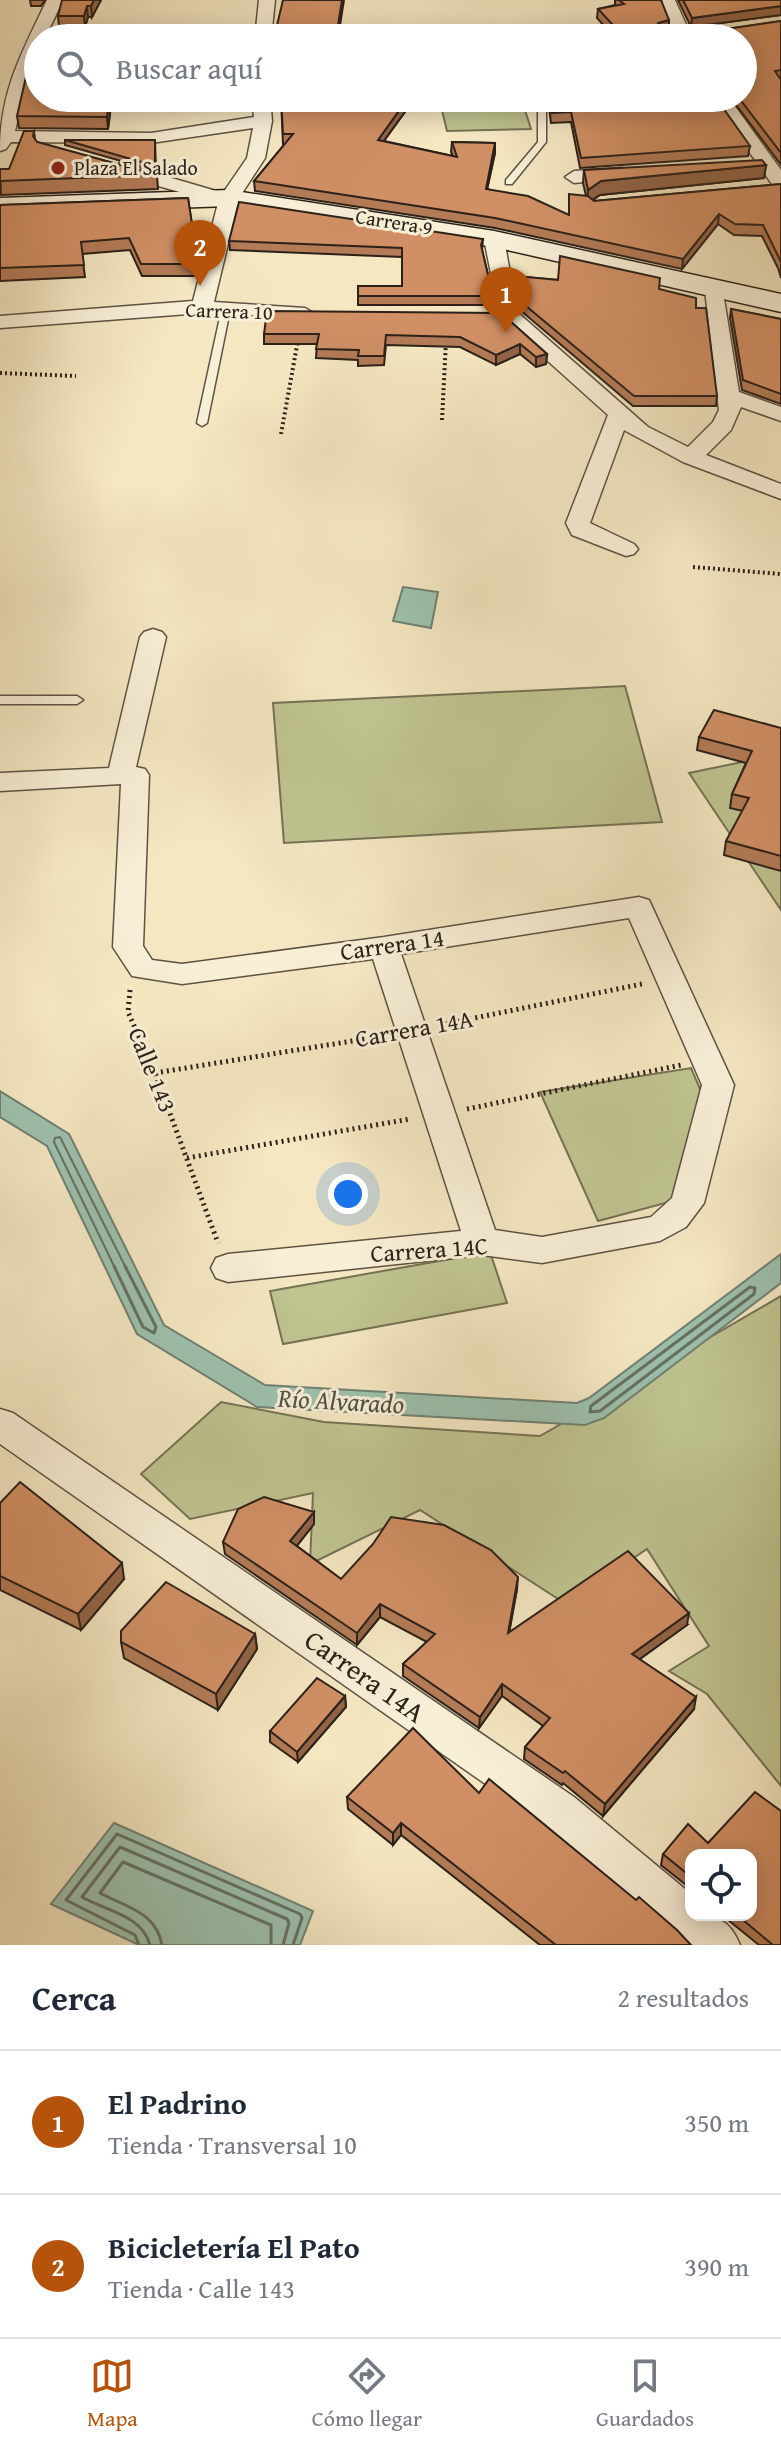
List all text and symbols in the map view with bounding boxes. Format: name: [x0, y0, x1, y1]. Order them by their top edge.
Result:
search box: [24, 24, 757, 112]
icon: search: [52, 46, 96, 90]
text: Buscar aquí: [116, 46, 262, 90]
place label: Plaza El Salado: [74, 153, 198, 182]
marker: Plaza El Salado: [49, 159, 67, 177]
street label: Carrera 9: [354, 201, 435, 242]
pin: 2: [174, 220, 226, 286]
pin: 1: [480, 267, 532, 333]
street label: Carrera 10: [185, 294, 273, 327]
street label: Carrera 14: [338, 920, 446, 969]
street label: Carrera 14A: [352, 1001, 476, 1056]
street label: Calle 143: [120, 1022, 185, 1118]
your location: [328, 1174, 368, 1214]
street label: Carrera 14C: [369, 1228, 489, 1271]
water label: Río Alvarado: [276, 1378, 405, 1423]
street label: Carrera 14A: [297, 1619, 434, 1732]
map controls: [685, 1849, 757, 1921]
button: locate: [685, 1849, 757, 1921]
text: Cerca: [32, 1973, 116, 2022]
text: 2 resultados: [618, 1978, 749, 2017]
text: El Padrino: [108, 2081, 247, 2125]
text: 1: [51, 2103, 65, 2142]
text: 350 m: [684, 2103, 749, 2142]
text: Tienda · Transversal 10: [108, 2125, 357, 2164]
text: Bicicletería El Pato: [108, 2225, 360, 2269]
text: 2: [51, 2247, 65, 2286]
text: 390 m: [684, 2247, 749, 2286]
text: Tienda · Calle 143: [108, 2269, 295, 2308]
tab: Mapa: [87, 2354, 138, 2434]
tab: Cómo llegar: [312, 2354, 422, 2434]
tab: Guardados: [596, 2354, 694, 2434]

